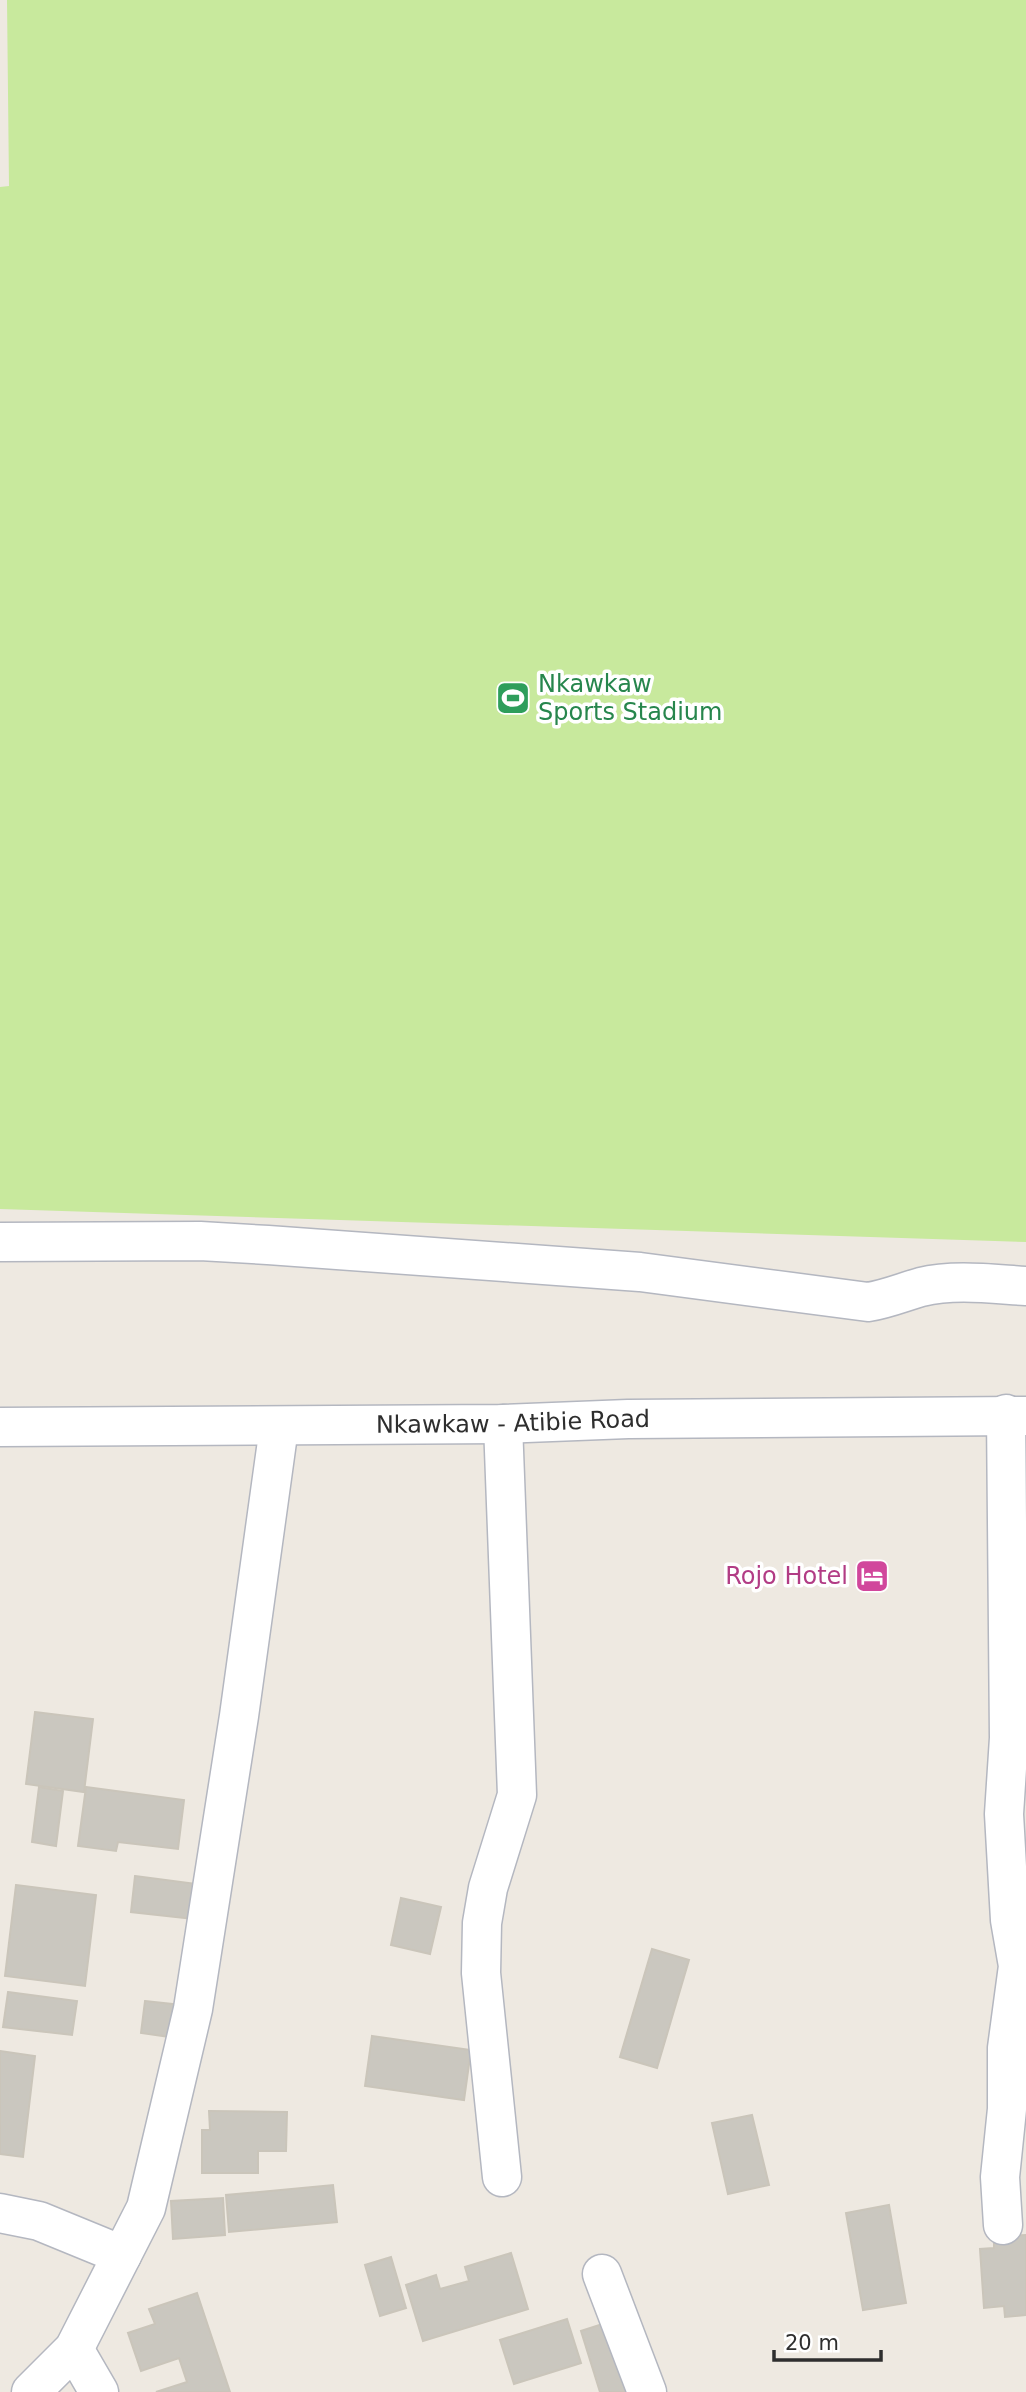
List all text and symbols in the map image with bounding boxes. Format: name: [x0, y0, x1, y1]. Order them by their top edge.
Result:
place label: Nkawkaw Sports Stadium: [538, 670, 722, 726]
sports icon: Nkawkaw Sports Stadium: [494, 679, 532, 717]
street label: Nkawkaw - Atibie Road: [376, 1405, 650, 1439]
hotel icon: Rojo Hotel: [853, 1557, 891, 1595]
place label: Rojo Hotel: [725, 1562, 848, 1590]
scale bar: [774, 2318, 881, 2362]
text: 20 m: [785, 2331, 839, 2355]

